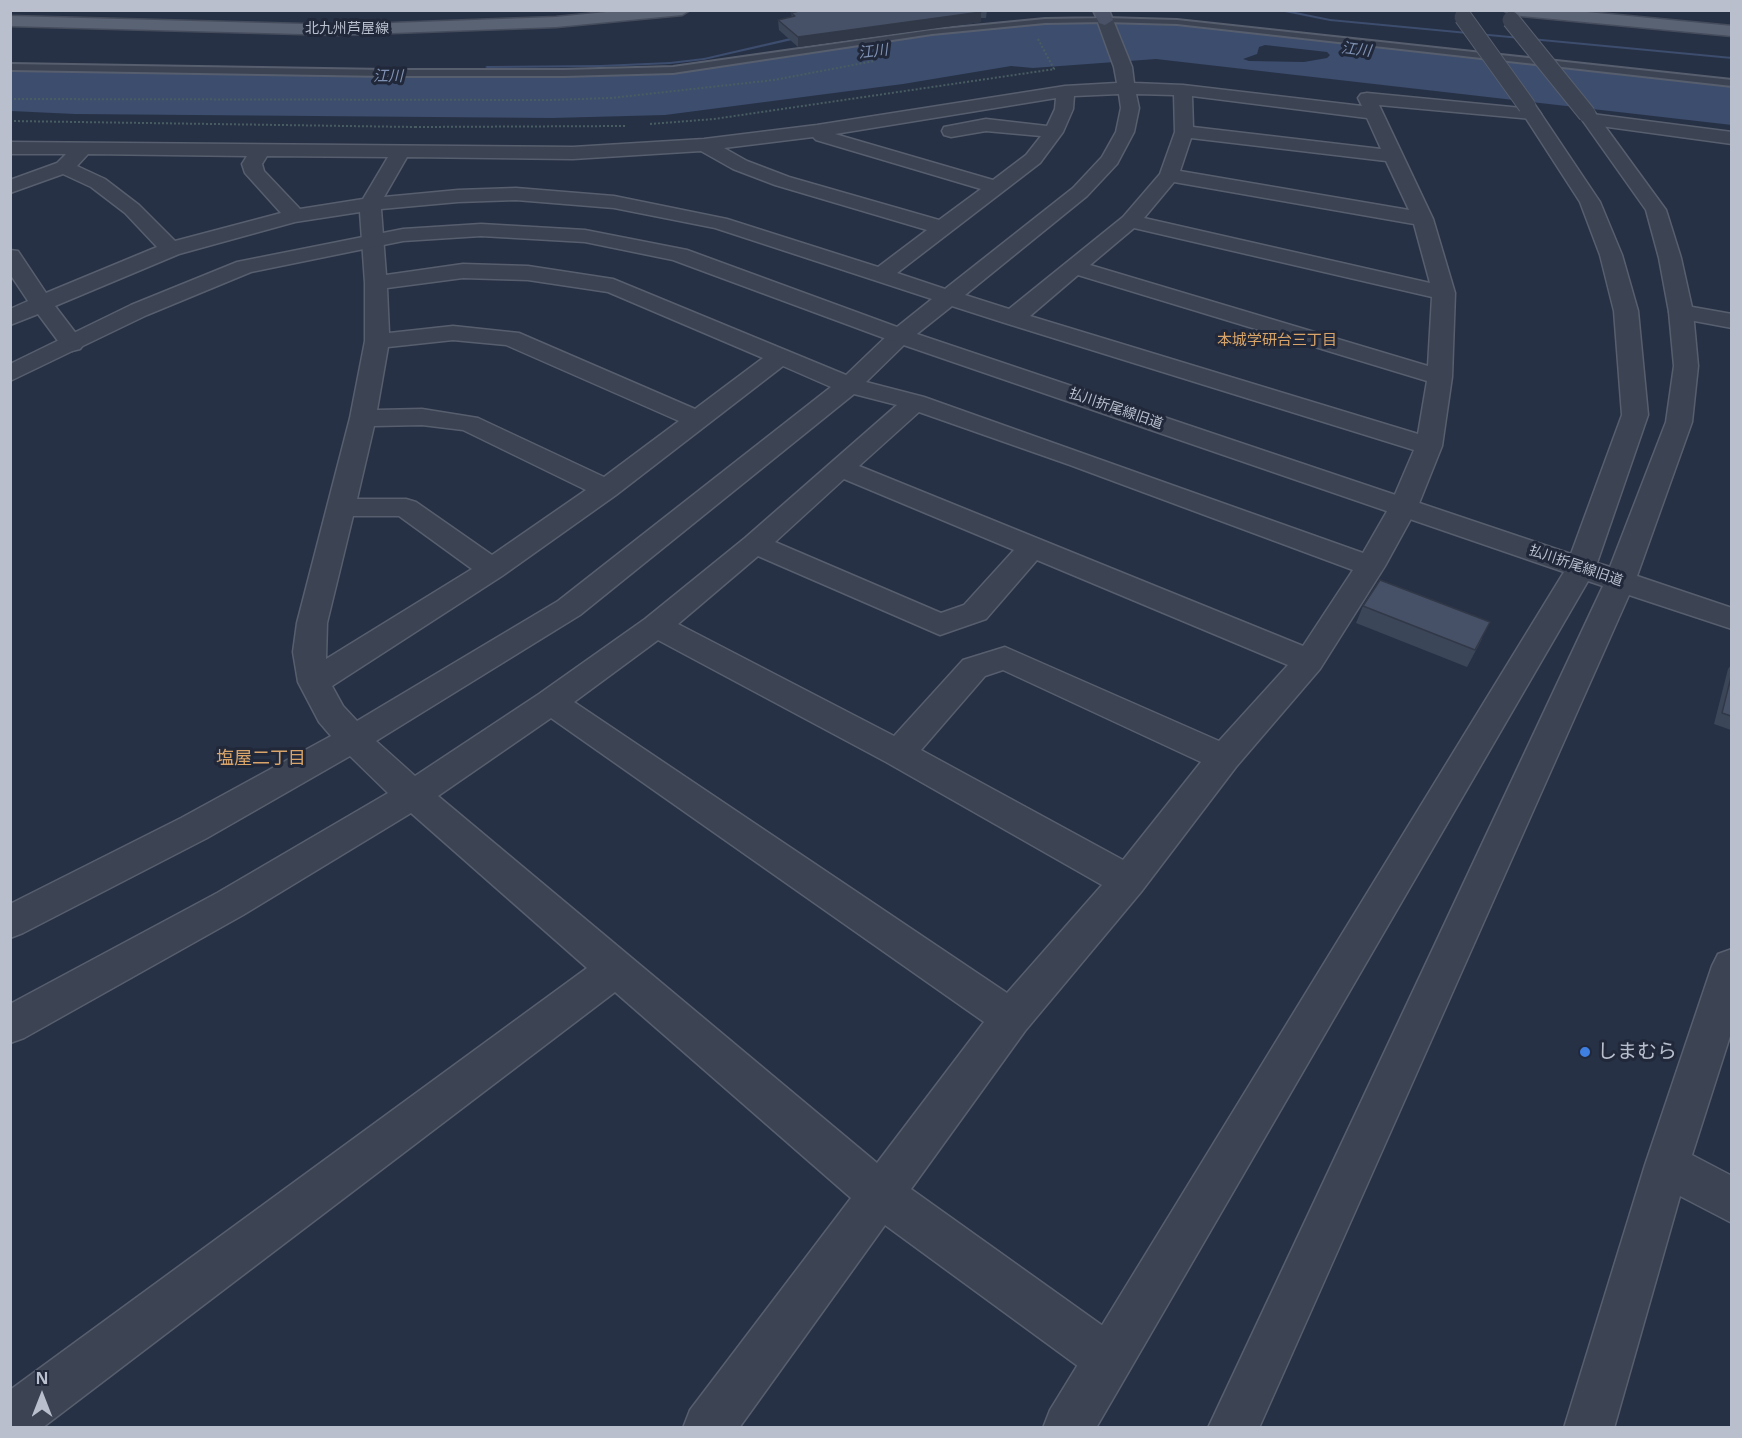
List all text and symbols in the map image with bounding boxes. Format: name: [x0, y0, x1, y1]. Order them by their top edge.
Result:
street label: 北九州芦屋線: [305, 21, 389, 37]
water label: 江川: [1340, 39, 1372, 61]
water label: 江川: [857, 41, 889, 63]
water label: 江川: [373, 68, 403, 86]
district label: 本城学研台三丁目: [1217, 332, 1337, 350]
street label: 払川折尾線旧道: [1067, 385, 1165, 433]
street label: 払川折尾線旧道: [1527, 542, 1625, 590]
district label: 塩屋二丁目: [216, 748, 306, 770]
place label: しまむら: [1597, 1040, 1677, 1064]
marker: しまむら: [1578, 1045, 1592, 1059]
north arrow: [12, 1366, 72, 1426]
text: N: [35, 1367, 49, 1389]

